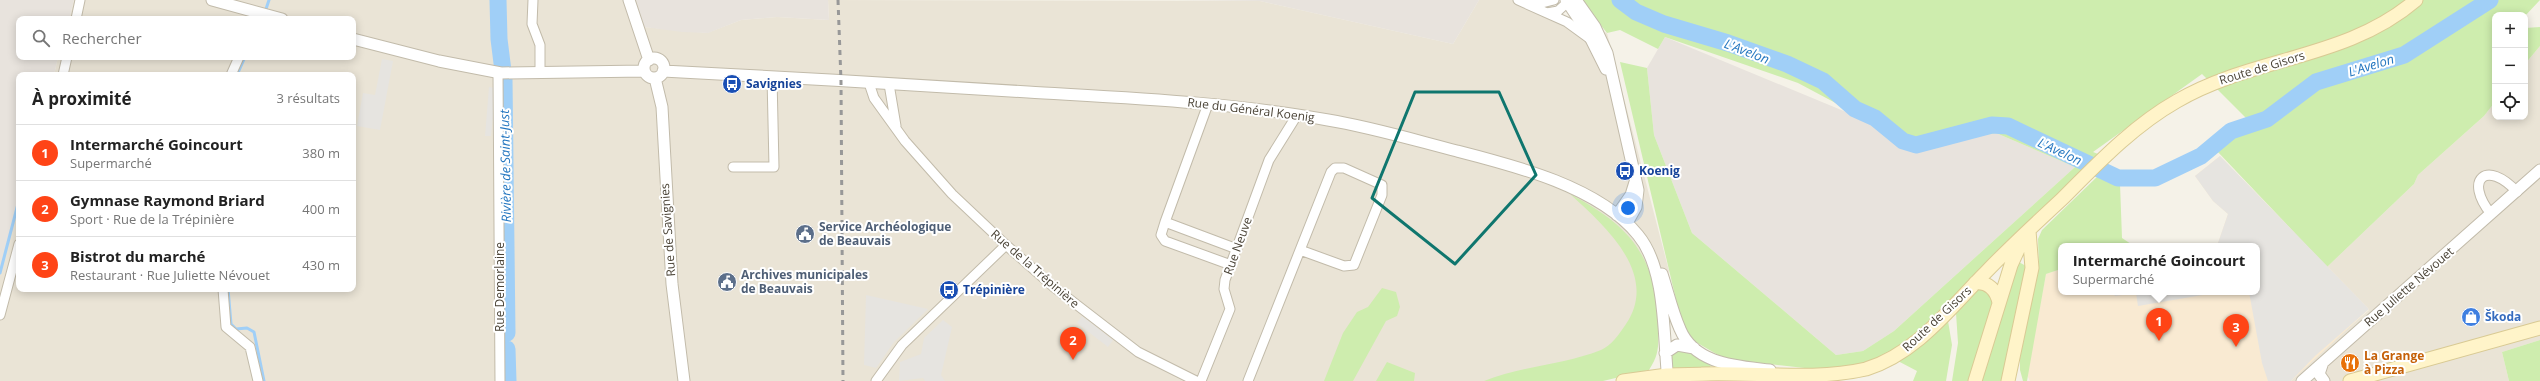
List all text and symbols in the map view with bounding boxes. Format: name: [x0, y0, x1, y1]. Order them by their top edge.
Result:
map controls: [2492, 12, 2528, 120]
button: +: [2492, 12, 2528, 48]
search box: [16, 16, 356, 60]
icon: search: [30, 27, 52, 49]
text: Rechercher: [62, 28, 142, 48]
water label: L'Avelon: [1722, 34, 1772, 68]
street label: Route de Gisors: [2217, 46, 2307, 89]
button: −: [2492, 48, 2528, 84]
water label: L'Avelon: [2346, 50, 2396, 80]
bus stop icon: Savignies: [721, 73, 743, 95]
place label: Savignies: [746, 75, 802, 92]
button: locate: [2492, 84, 2528, 120]
text: À proximité: [32, 87, 131, 110]
text: 3 résultats: [276, 89, 340, 107]
street label: Rue du Général Koenig: [1187, 93, 1316, 126]
water label: Rivière de Saint-Just: [495, 109, 515, 223]
water label: L'Avelon: [2035, 133, 2085, 169]
text: Intermarché Goincourt: [70, 134, 243, 154]
text: 1: [41, 144, 49, 162]
text: 380 m: [302, 144, 340, 162]
text: Supermarché: [70, 154, 152, 172]
bus stop icon: Koenig: [1614, 160, 1636, 182]
place label: Koenig: [1639, 162, 1680, 179]
street label: Rue de Savignies: [656, 183, 679, 277]
text: Gymnase Raymond Briard: [70, 190, 265, 210]
your location: [1618, 198, 1638, 218]
text: 2: [41, 200, 49, 218]
text: 400 m: [302, 200, 340, 218]
text: Sport · Rue de la Trépinière: [70, 210, 234, 228]
street label: Rue Neuve: [1219, 214, 1256, 277]
place label: Service Archéologique de Beauvais: [819, 218, 951, 249]
public building icon: Service Archéologique de Beauvais: [794, 223, 816, 245]
street label: Rue de la Trépinière: [988, 227, 1082, 311]
street label: Rue Demorlaine: [491, 242, 508, 332]
popup: [2058, 243, 2260, 295]
street label: Rue Juliette Névouet: [2360, 243, 2457, 330]
text: Bistrot du marché: [70, 246, 205, 266]
text: Intermarché Goincourt: [2073, 250, 2245, 270]
text: 3: [41, 256, 49, 274]
text: 430 m: [302, 256, 340, 274]
text: Restaurant · Rue Juliette Névouet: [70, 266, 270, 284]
place label: Archives municipales de Beauvais: [741, 266, 868, 297]
text: Supermarché: [2073, 270, 2154, 288]
public building icon: Archives municipales de Beauvais: [716, 271, 738, 293]
bus stop icon: Trépinière: [938, 279, 960, 301]
street label: Route de Gisors: [1898, 282, 1975, 355]
place label: Trépinière: [963, 283, 1025, 297]
shop icon: Škoda: [2460, 306, 2482, 328]
pin: 1: [2146, 308, 2172, 341]
place label: Škoda: [2485, 308, 2521, 325]
pin: 3: [2223, 314, 2249, 347]
pin: 2: [1060, 327, 1086, 360]
place label: La Grange à Pizza: [2364, 347, 2424, 378]
restaurant icon: La Grange à Pizza: [2339, 352, 2361, 374]

